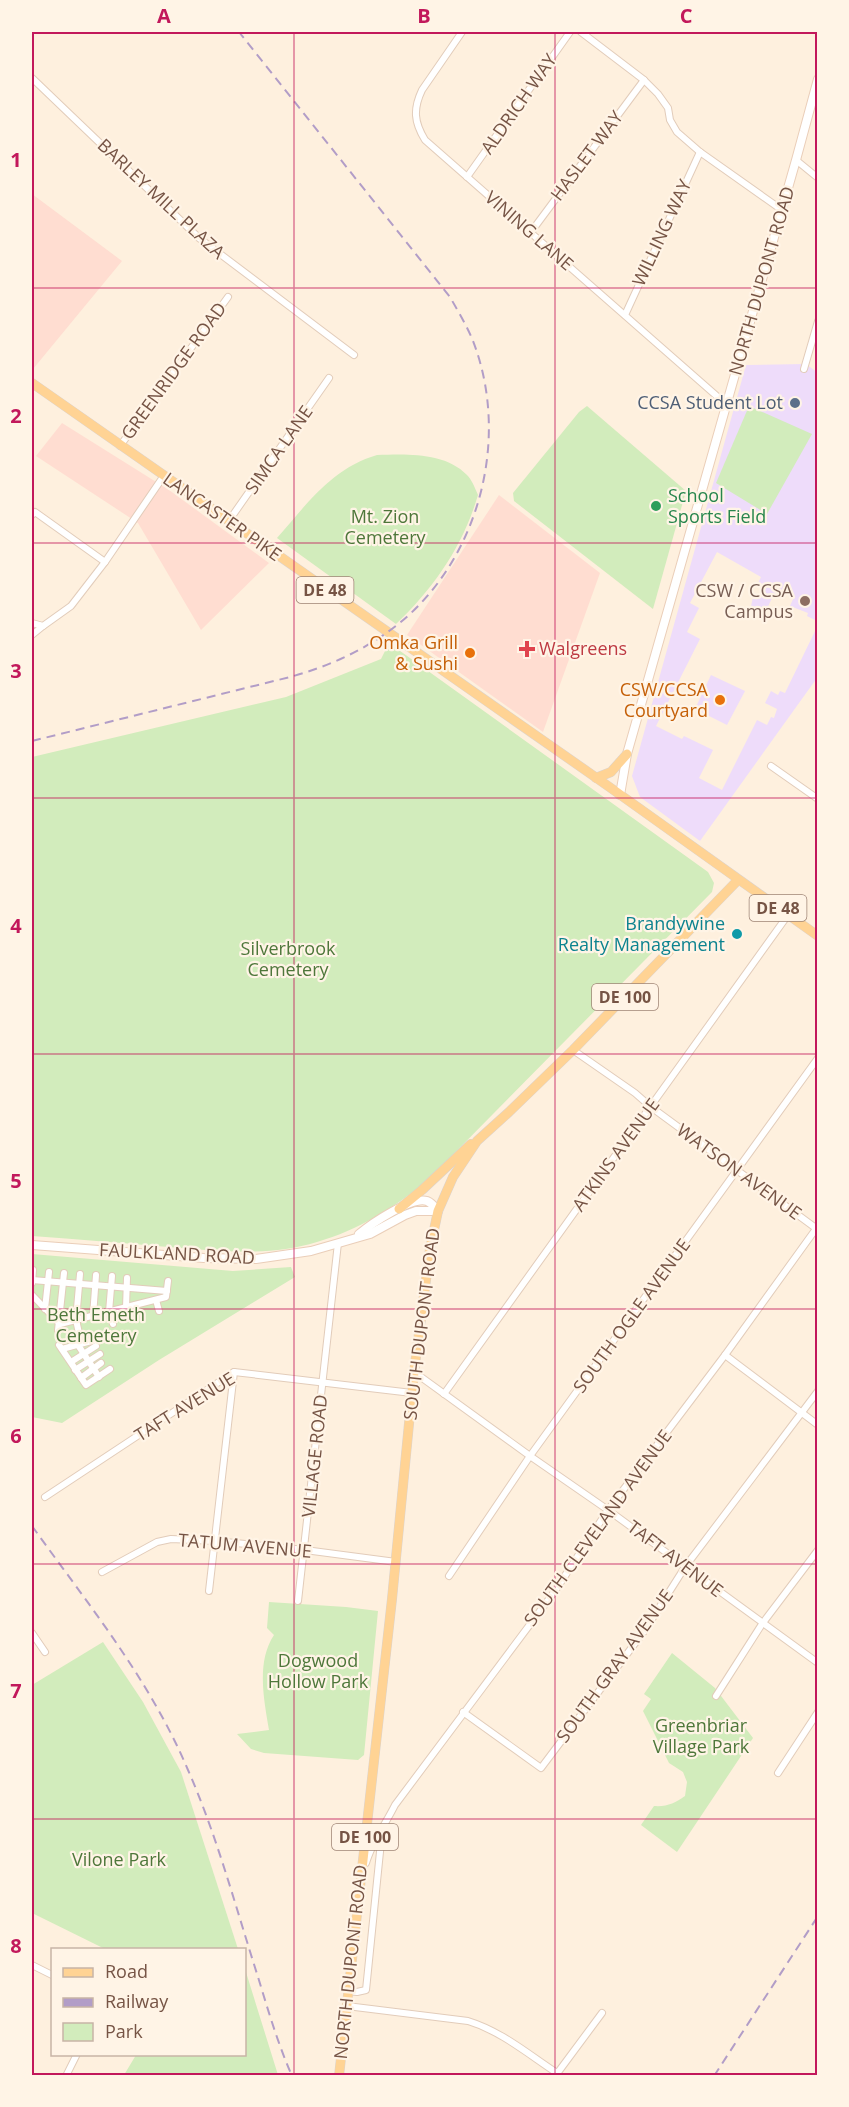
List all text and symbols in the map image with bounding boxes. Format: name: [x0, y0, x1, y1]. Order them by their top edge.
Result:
text: A: [157, 2, 171, 29]
text: B: [417, 2, 431, 29]
text: C: [680, 2, 693, 29]
street label: ALDRICH WAY: [475, 48, 562, 158]
street label: HASLET WAY: [545, 105, 628, 205]
street label: BARLEY MILL PLAZA: [93, 133, 231, 264]
text: 1: [10, 146, 22, 173]
street label: WILLING WAY: [626, 175, 697, 290]
street label: NORTH DUPONT ROAD: [723, 184, 799, 378]
street label: VINING LANE: [480, 185, 579, 275]
street label: GREENRIDGE ROAD: [115, 297, 231, 444]
place label: CCSA Student Lot: [637, 390, 783, 414]
marker: CCSA Student Lot: [788, 396, 802, 410]
street label: SIMCA LANE: [239, 400, 318, 498]
text: 2: [10, 402, 22, 429]
street label: LANCASTER PIKE: [159, 466, 287, 566]
place label: School Sports Field: [668, 483, 766, 528]
marker: School Sports Field: [649, 499, 663, 513]
park label: Mt. Zion Cemetery: [344, 504, 427, 549]
road number: DE 48: [296, 577, 354, 603]
place label: CSW / CCSA Campus: [695, 578, 794, 623]
marker: CSW / CCSA Campus: [798, 594, 812, 608]
place label: Omka Grill & Sushi: [369, 630, 458, 675]
place label: Walgreens: [539, 636, 627, 660]
marker: Walgreens: [520, 642, 534, 656]
marker: Omka Grill & Sushi: [463, 646, 477, 660]
text: 3: [10, 657, 22, 684]
place label: CSW/CCSA Courtyard: [620, 677, 709, 722]
marker: CSW/CCSA Courtyard: [713, 693, 727, 707]
road number: DE 48: [750, 895, 806, 921]
place label: Brandywine Realty Management: [558, 911, 725, 956]
text: 4: [10, 912, 22, 939]
marker: Brandywine Realty Management: [730, 927, 744, 941]
park label: Silverbrook Cemetery: [241, 936, 336, 981]
road number: DE 100: [592, 984, 658, 1010]
street label: ATKINS AVENUE: [566, 1093, 664, 1216]
street label: WATSON AVENUE: [672, 1118, 807, 1225]
text: 5: [10, 1167, 22, 1194]
street label: SOUTH DUPONT ROAD: [397, 1226, 445, 1421]
street label: SOUTH OGLE AVENUE: [567, 1234, 695, 1397]
street label: FAULKLAND ROAD: [99, 1237, 255, 1269]
park label: Beth Emeth Cemetery: [47, 1302, 145, 1347]
street label: TAFT AVENUE: [130, 1366, 239, 1447]
street label: VILLAGE ROAD: [296, 1393, 332, 1518]
text: 6: [10, 1422, 22, 1449]
street label: SOUTH CLEVELAND AVENUE: [518, 1424, 677, 1630]
street label: TAFT AVENUE: [623, 1514, 728, 1602]
street label: TATUM AVENUE: [177, 1527, 313, 1563]
street label: SOUTH GRAY AVENUE: [550, 1584, 678, 1747]
park label: Dogwood Hollow Park: [268, 1648, 369, 1693]
text: 7: [10, 1677, 22, 1704]
park label: Greenbriar Village Park: [653, 1713, 750, 1758]
road number: DE 100: [332, 1824, 398, 1850]
park label: Vilone Park: [72, 1847, 167, 1871]
street label: NORTH DUPONT ROAD: [328, 1864, 372, 2060]
text: 8: [10, 1932, 22, 1959]
legend: [51, 1948, 246, 2056]
text: Road: [105, 1959, 148, 1983]
text: Railway: [105, 1989, 169, 2013]
text: Park: [105, 2019, 143, 2043]

